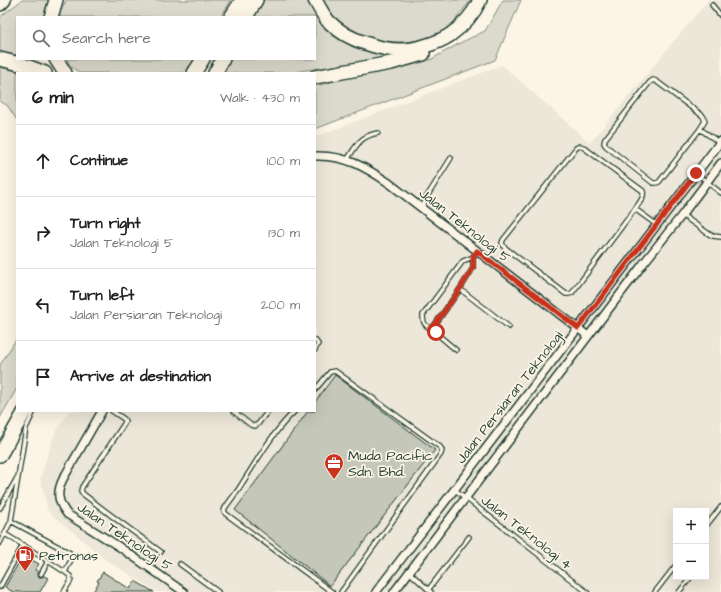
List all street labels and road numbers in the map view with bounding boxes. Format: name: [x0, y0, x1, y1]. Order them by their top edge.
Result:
street label: Jalan Teknologi 5: [414, 184, 514, 268]
street label: Jalan Persiaran Teknologi: [452, 327, 568, 468]
street label: Jalan Teknologi 4: [477, 491, 577, 575]
street label: Jalan Teknologi 5: [73, 497, 176, 576]

